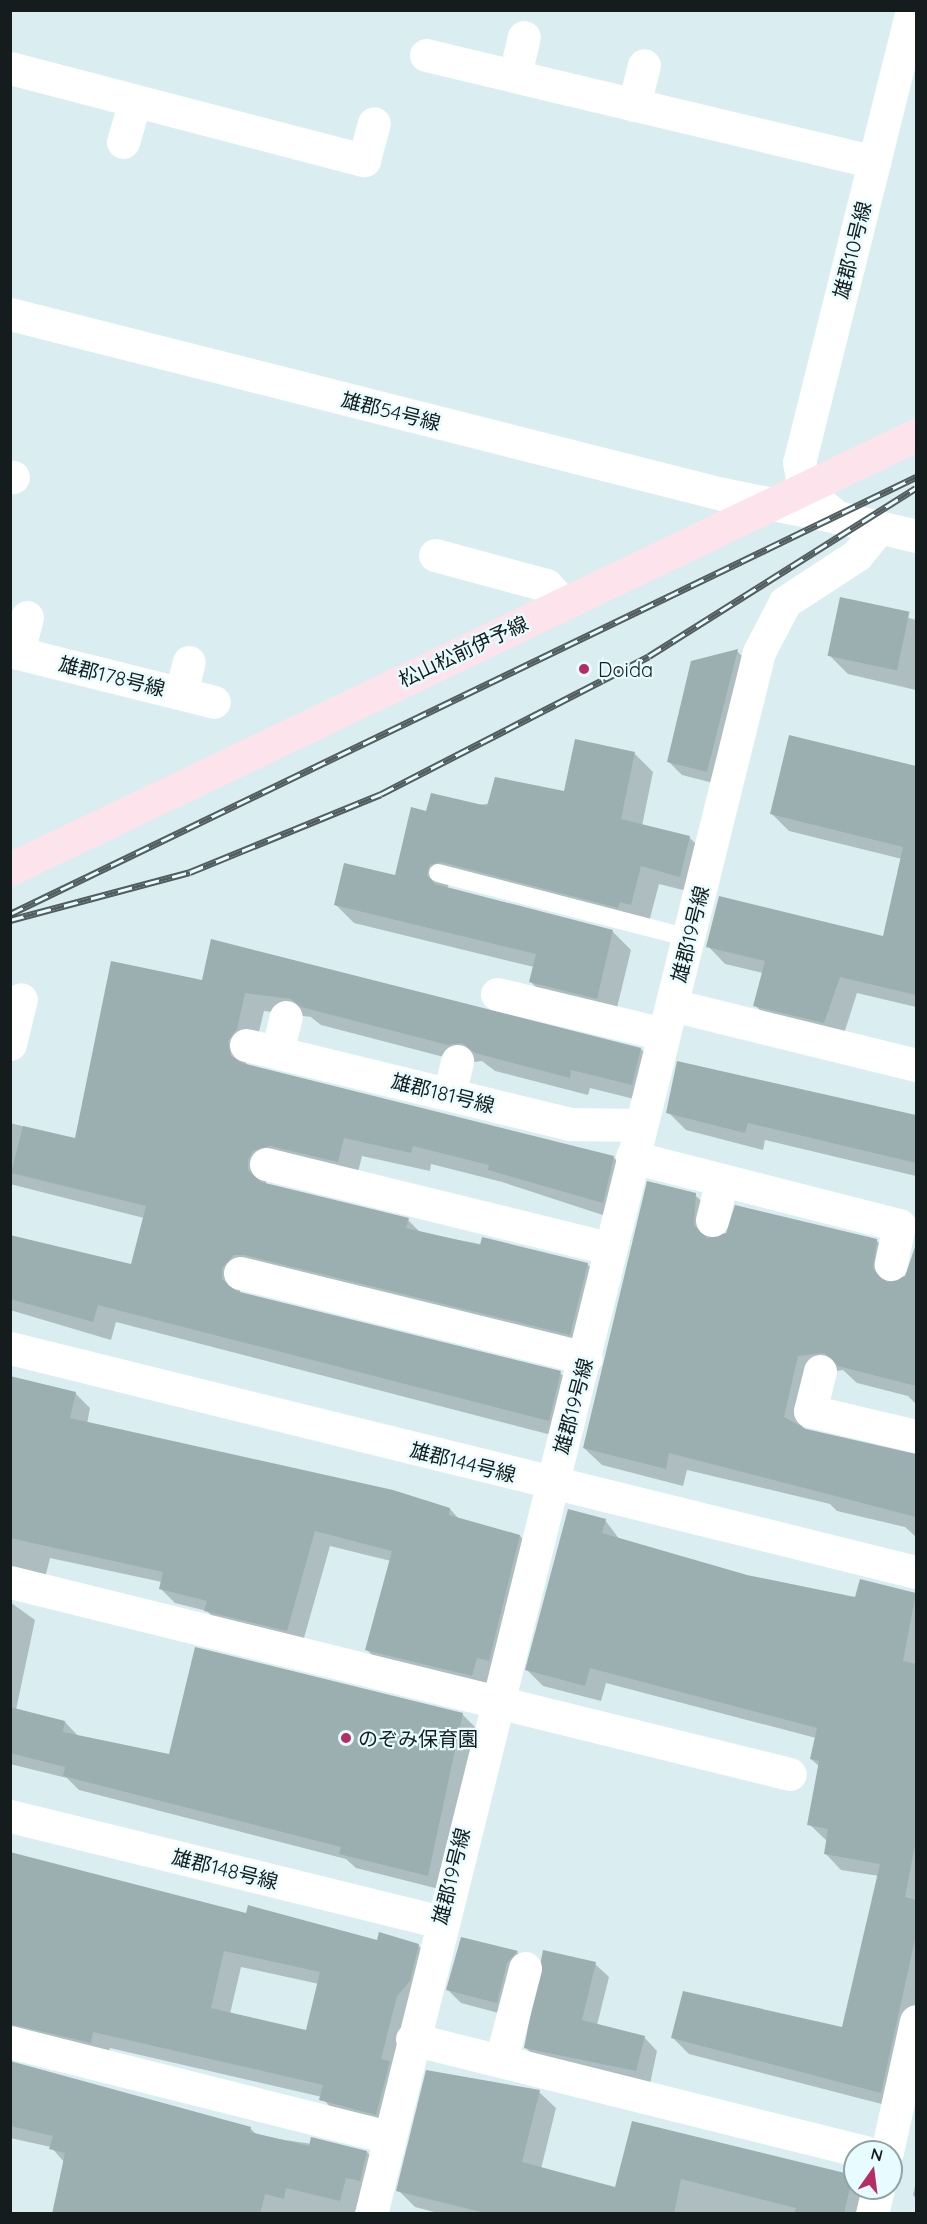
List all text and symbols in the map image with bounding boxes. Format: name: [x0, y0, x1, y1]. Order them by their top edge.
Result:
street label: 雄郡10号線: [828, 199, 876, 301]
street label: 雄郡54号線: [339, 387, 443, 435]
street label: 松山松前伊予線: [394, 611, 532, 691]
street label: 雄郡178号線: [56, 651, 168, 701]
place label: Doida: [598, 657, 653, 681]
marker: Doida: [575, 660, 593, 678]
street label: 雄郡19号線: [666, 883, 714, 985]
street label: 雄郡181号線: [389, 1069, 497, 1117]
street label: 雄郡19号線: [549, 1355, 597, 1457]
street label: 雄郡144号線: [408, 1437, 518, 1487]
place label: のぞみ保育園: [358, 1726, 478, 1750]
marker: のぞみ保育園: [339, 1731, 353, 1745]
street label: 雄郡19号線: [427, 1825, 475, 1927]
street label: 雄郡148号線: [169, 1844, 281, 1894]
north arrow: [843, 2140, 903, 2200]
text: N: [869, 2143, 885, 2166]

